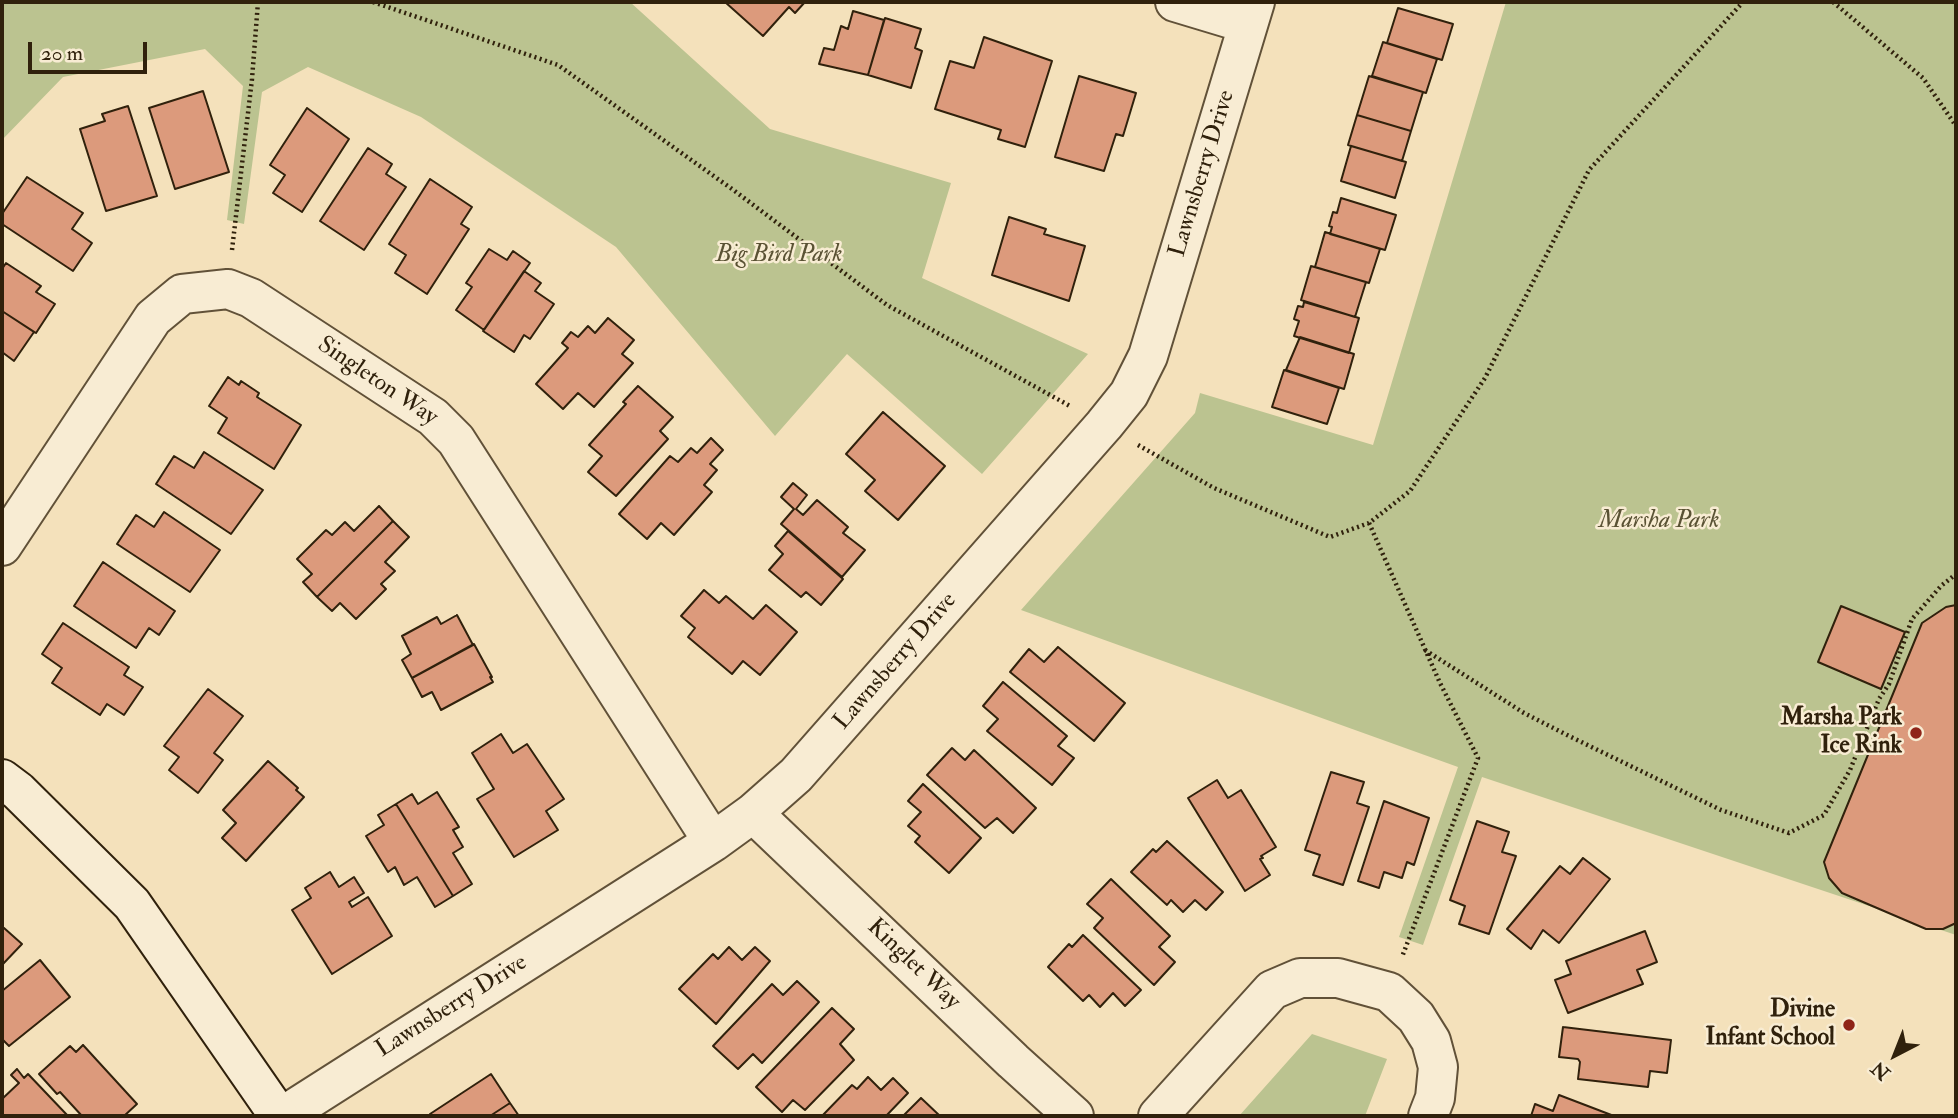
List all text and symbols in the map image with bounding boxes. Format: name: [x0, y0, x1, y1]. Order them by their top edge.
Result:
scale bar: [32, 28, 150, 72]
text: 20 m: [41, 40, 83, 67]
street label: Lawnsberry Drive: [1164, 87, 1242, 261]
park label: Big Bird Park: [716, 242, 842, 270]
street label: Singleton Way: [311, 331, 443, 433]
park label: Marsha Park: [1599, 508, 1719, 536]
street label: Lawnsberry Drive: [828, 587, 964, 737]
place label: Marsha Park Ice Rink: [1781, 705, 1902, 761]
marker: Marsha Park Ice Rink: [1908, 725, 1924, 741]
street label: Kinglet Way: [860, 913, 966, 1017]
street label: Lawnsberry Drive: [371, 949, 533, 1065]
place label: Divine Infant School: [1705, 997, 1835, 1053]
marker: Divine Infant School: [1841, 1017, 1857, 1033]
north arrow: [1860, 1020, 1930, 1090]
text: N: [1867, 1056, 1895, 1085]

